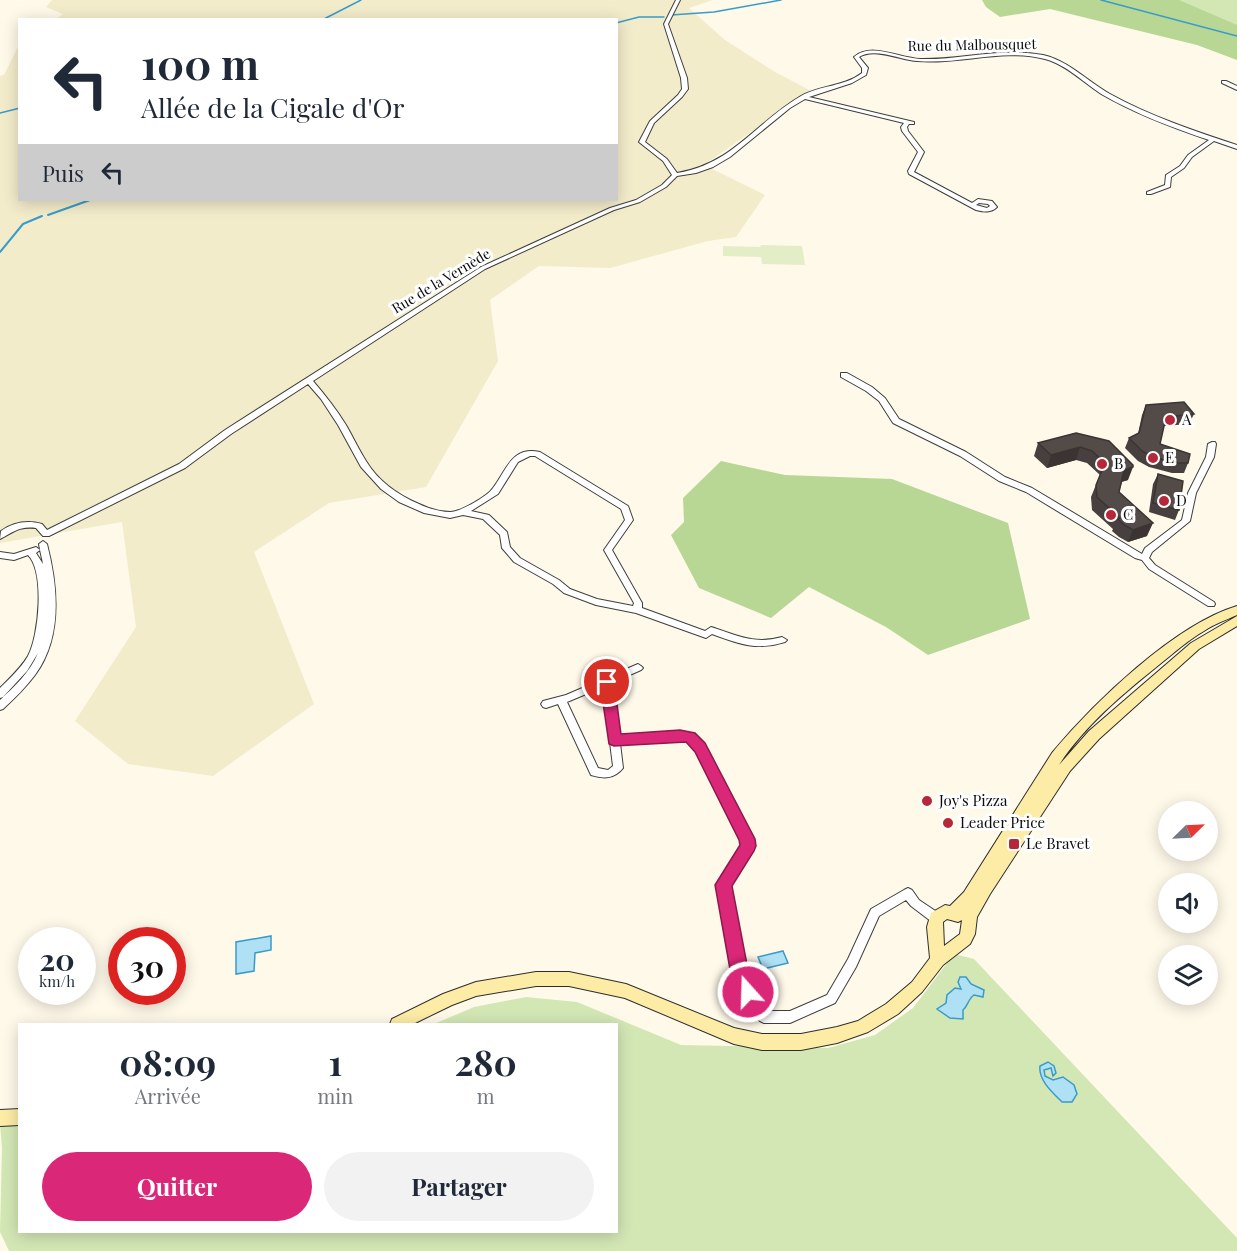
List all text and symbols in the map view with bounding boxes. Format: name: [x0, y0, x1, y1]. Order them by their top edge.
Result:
street label: Rue du Malbousquet: [908, 34, 1038, 55]
text: 100 m: [141, 35, 259, 91]
icon: left: [42, 42, 120, 120]
text: Allée de la Cigale d'Or: [141, 89, 405, 125]
icon: left: [96, 156, 129, 189]
text: Puis: [42, 158, 84, 188]
street label: Rue de la Vernède: [388, 244, 494, 318]
place label: A: [1181, 409, 1192, 429]
marker: A: [1163, 413, 1177, 427]
place label: E: [1165, 447, 1174, 467]
marker: E: [1146, 451, 1160, 465]
place label: B: [1114, 453, 1123, 473]
marker: B: [1095, 457, 1109, 471]
place label: D: [1176, 490, 1187, 510]
marker: D: [1157, 494, 1171, 508]
place label: C: [1123, 504, 1133, 524]
marker: C: [1104, 508, 1118, 522]
pin: [581, 656, 632, 707]
icon: arrive: [590, 665, 623, 698]
place label: Joy's Pizza: [938, 790, 1008, 810]
marker: Joy's Pizza: [920, 794, 934, 808]
north arrow: [1158, 801, 1218, 861]
map controls: [1158, 801, 1218, 1005]
place label: Leader Price: [960, 812, 1045, 832]
marker: Leader Price: [941, 816, 955, 830]
place label: Le Bravet: [1026, 833, 1090, 853]
marker: Le Bravet: [1007, 837, 1021, 851]
button: sound: [1158, 873, 1218, 933]
speed limit sign: 30: [108, 927, 186, 1005]
text: 20: [39, 939, 75, 979]
button: layers: [1158, 945, 1218, 1005]
position arrow: [716, 960, 780, 1024]
text: km/h: [39, 971, 75, 991]
text: 08:09: [119, 1037, 216, 1085]
text: 1: [328, 1037, 342, 1085]
text: 280: [454, 1037, 517, 1085]
text: Arrivée: [135, 1082, 201, 1109]
text: min: [318, 1082, 353, 1109]
text: m: [477, 1082, 494, 1109]
button: Quitter: [42, 1152, 312, 1221]
button: Partager: [324, 1152, 594, 1221]

